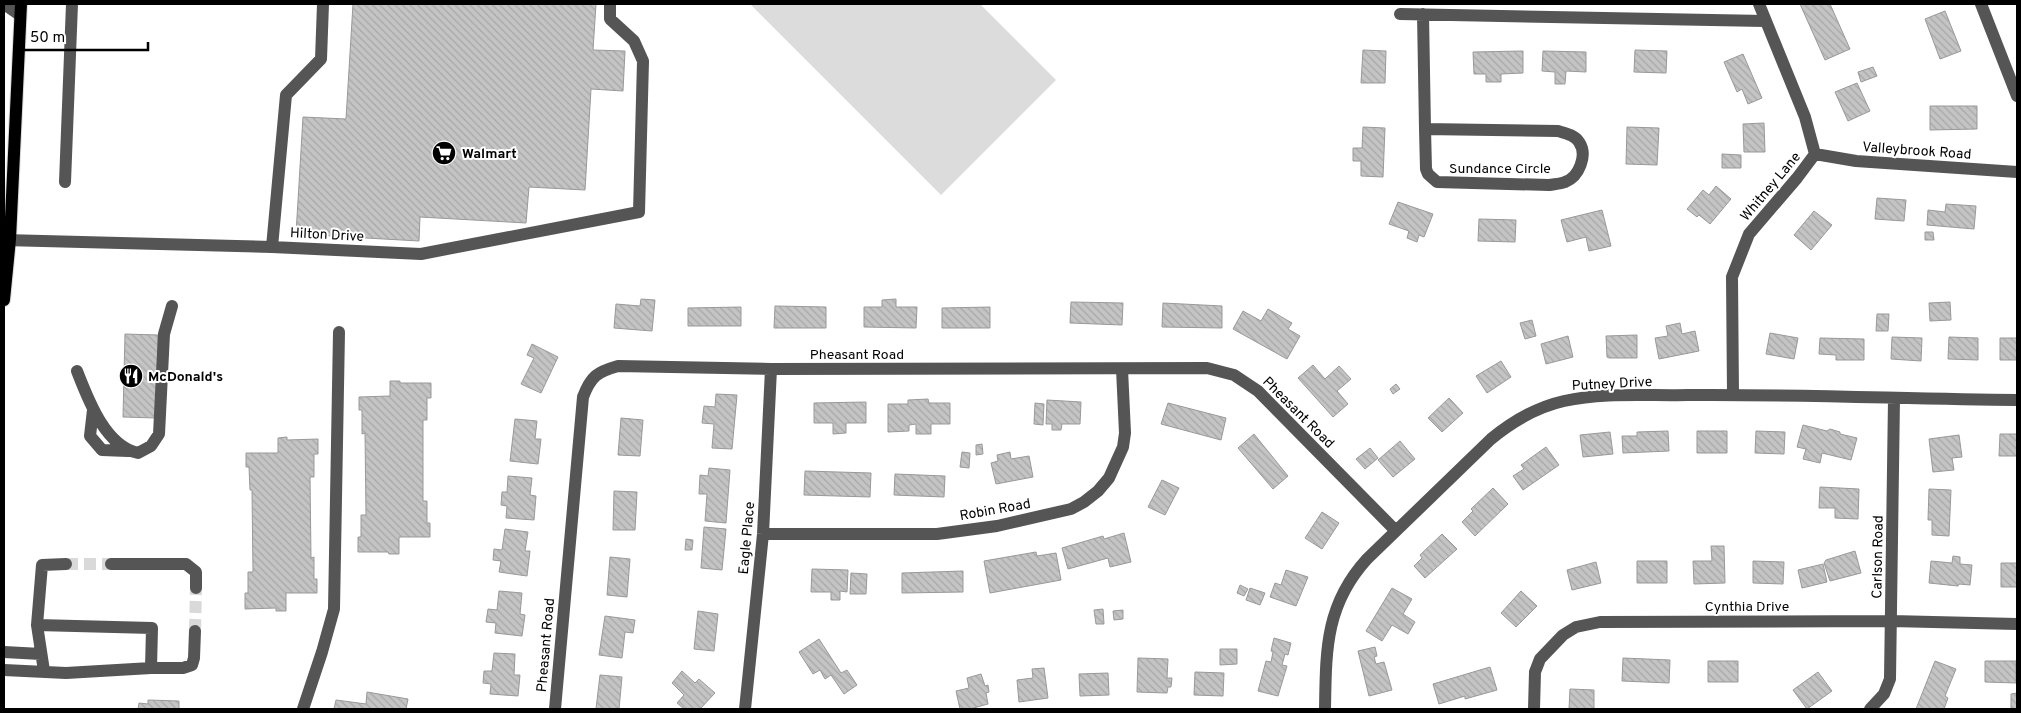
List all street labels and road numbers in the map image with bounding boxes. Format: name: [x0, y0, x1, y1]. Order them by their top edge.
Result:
street label: Valleybrook Road: [1862, 139, 1972, 164]
street label: Whitney Lane: [1737, 149, 1805, 225]
street label: Sundance Circle: [1449, 161, 1551, 178]
street label: Hilton Drive: [289, 225, 364, 246]
street label: Pheasant Road: [810, 347, 904, 364]
street label: Pheasant Road: [1259, 374, 1337, 452]
street label: Putney Drive: [1571, 374, 1653, 395]
street label: Robin Road: [958, 496, 1032, 525]
street label: Eagle Place: [736, 501, 759, 575]
street label: Carlson Road: [1869, 515, 1888, 599]
street label: Pheasant Road: [534, 597, 559, 693]
street label: Cynthia Drive: [1705, 599, 1789, 616]

